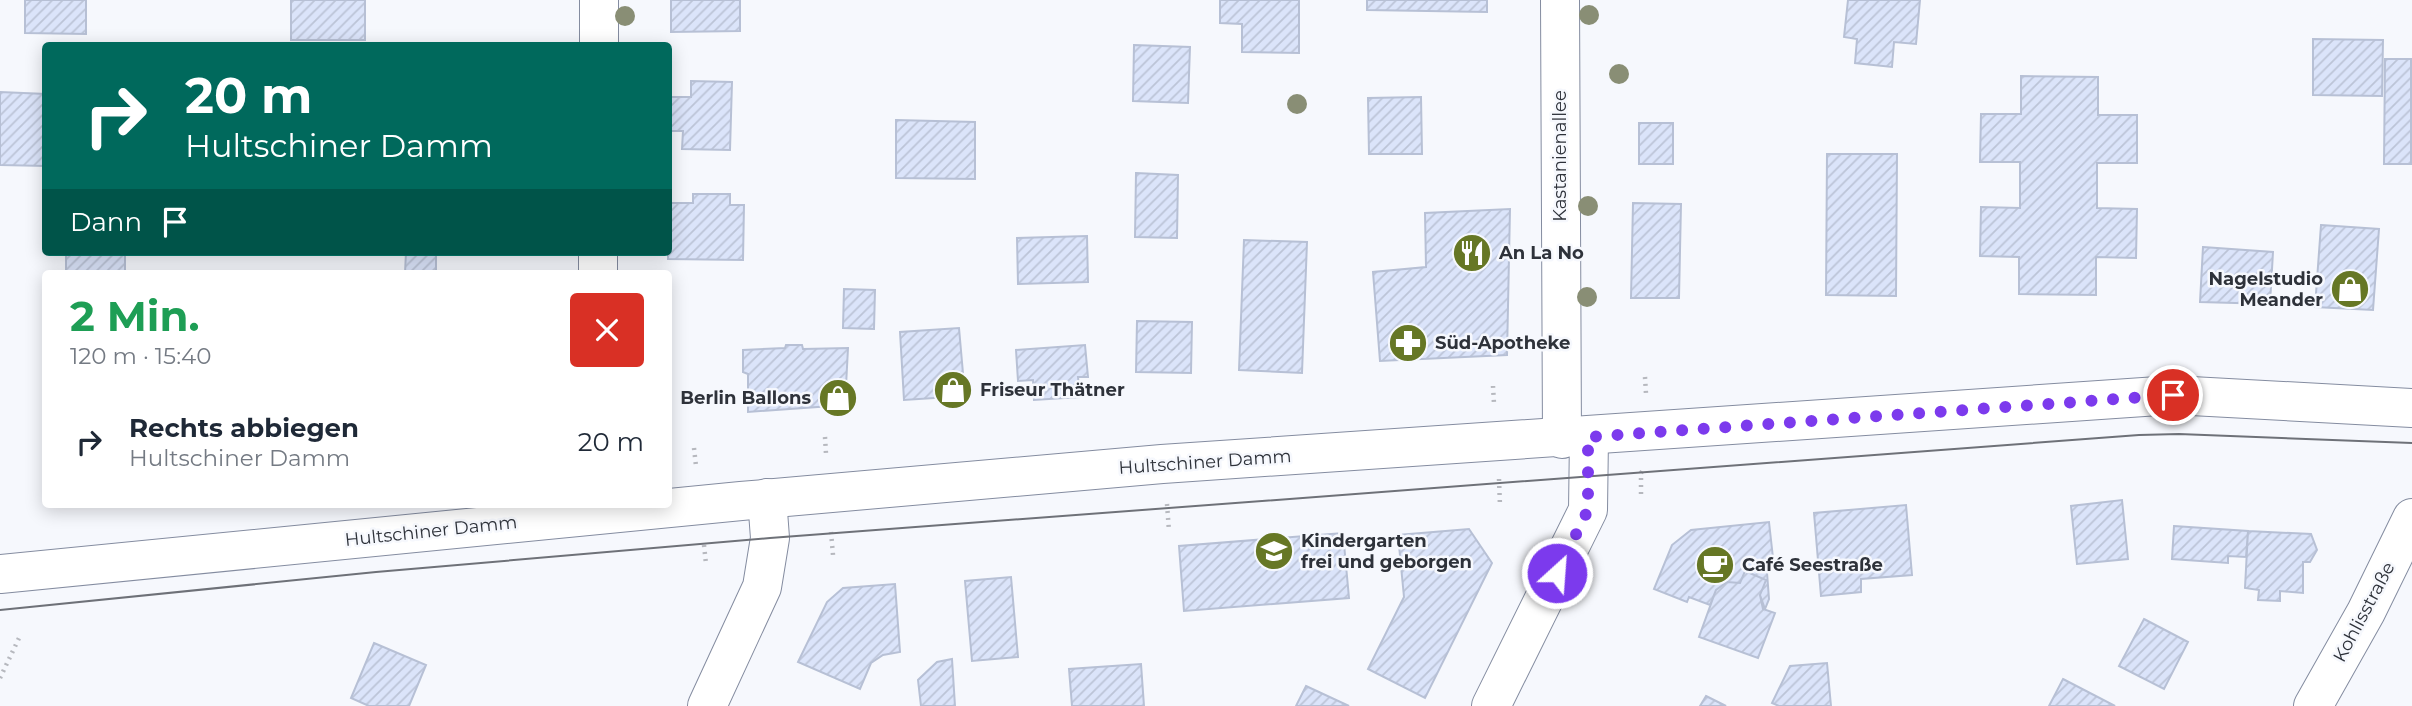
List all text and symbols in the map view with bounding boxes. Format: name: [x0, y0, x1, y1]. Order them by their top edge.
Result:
text: 20 m: [185, 66, 312, 125]
icon: right: [70, 70, 161, 161]
street label: Kastanienallee: [1549, 90, 1571, 222]
text: Hultschiner Damm: [185, 126, 493, 165]
icon: arrive: [156, 203, 194, 241]
text: Dann: [70, 206, 142, 238]
restaurant icon: An La No: [1451, 232, 1493, 274]
place label: An La No: [1498, 242, 1584, 264]
place label: Nagelstudio Meander: [2208, 268, 2323, 311]
shop icon: Nagelstudio Meander: [2329, 268, 2371, 310]
text: 2 Min.: [70, 290, 199, 342]
button: close: [570, 293, 644, 367]
pharmacy icon: Süd-Apotheke: [1387, 322, 1429, 364]
place label: Süd-Apotheke: [1435, 332, 1570, 354]
text: 120 m · 15:40: [70, 342, 211, 370]
pin: [2143, 365, 2203, 425]
shop icon: Friseur Thätner: [932, 369, 974, 411]
icon: arrive: [2154, 376, 2192, 414]
shop icon: Berlin Ballons: [817, 377, 859, 419]
place label: Friseur Thätner: [980, 379, 1125, 401]
place label: Berlin Ballons: [680, 387, 811, 409]
text: Rechts abbiegen: [129, 412, 359, 444]
icon: right: [70, 423, 108, 461]
text: 20 m: [578, 426, 644, 458]
text: Hultschiner Damm: [129, 444, 350, 472]
street label: Hultschiner Damm: [1118, 445, 1292, 479]
street label: Hultschiner Damm: [344, 511, 518, 551]
school or university icon: Kindergarten frei und geborgen: [1253, 530, 1295, 572]
place label: Kindergarten frei und geborgen: [1301, 530, 1472, 573]
position arrow: [1520, 536, 1594, 610]
cafe icon: Café Seestraße: [1694, 544, 1736, 586]
place label: Café Seestraße: [1742, 554, 1883, 576]
street label: Kohlisstraße: [2328, 558, 2400, 666]

